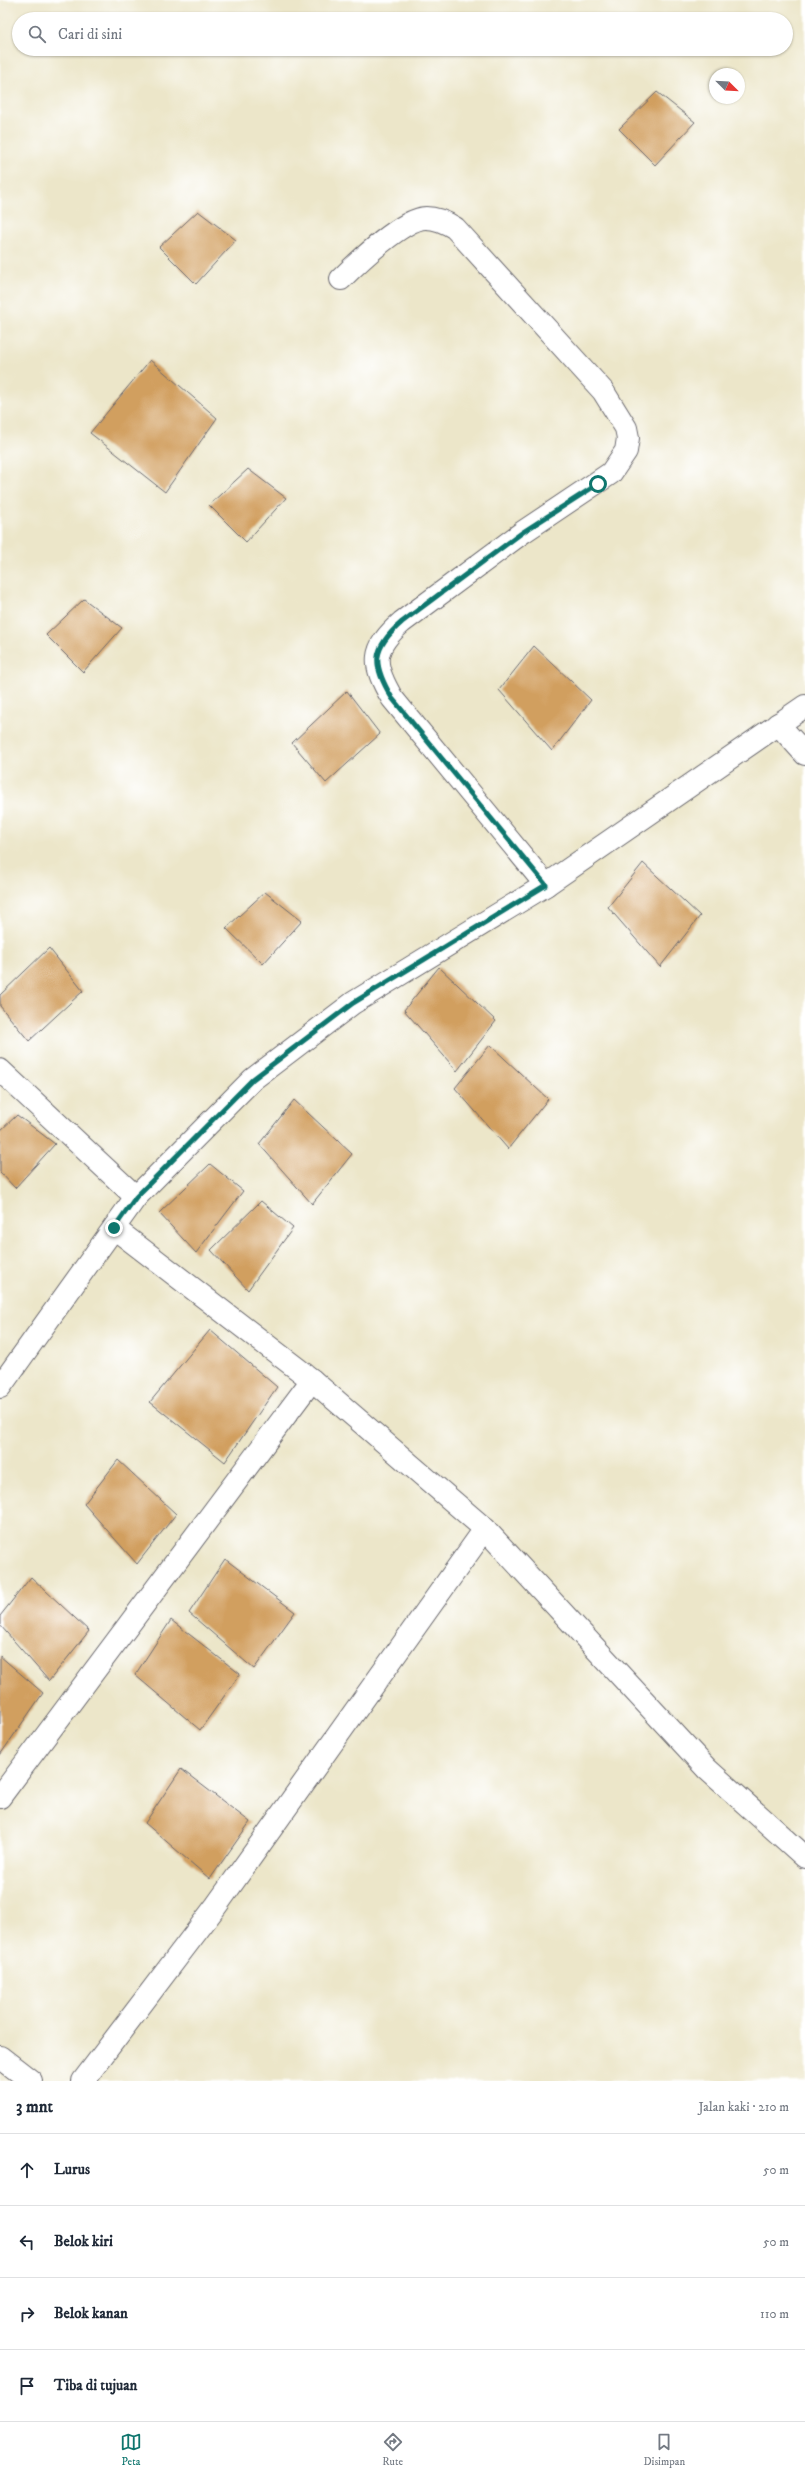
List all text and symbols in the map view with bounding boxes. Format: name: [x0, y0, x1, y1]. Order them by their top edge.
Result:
search box: [12, 12, 793, 56]
icon: search: [26, 23, 48, 45]
text: Cari di sini: [58, 25, 122, 44]
north arrow: [709, 68, 745, 104]
route start: [589, 475, 607, 493]
route end: [105, 1219, 123, 1237]
text: 3 mnt: [16, 2096, 53, 2118]
text: Jalan kaki · 210 m: [698, 2099, 789, 2115]
icon: ahead: [16, 2159, 38, 2181]
text: Lurus: [54, 2160, 90, 2179]
text: 50 m: [763, 2162, 789, 2178]
icon: left: [16, 2231, 38, 2253]
text: Belok kiri: [54, 2232, 113, 2251]
text: 50 m: [763, 2234, 789, 2250]
icon: right: [16, 2303, 38, 2325]
text: Belok kanan: [54, 2304, 128, 2323]
text: 110 m: [760, 2306, 789, 2322]
icon: arrive: [16, 2375, 38, 2397]
text: Tiba di tujuan: [54, 2376, 137, 2395]
tab: Peta: [120, 2431, 142, 2469]
tab: Rute: [382, 2431, 404, 2469]
tab: Disimpan: [643, 2431, 685, 2469]

